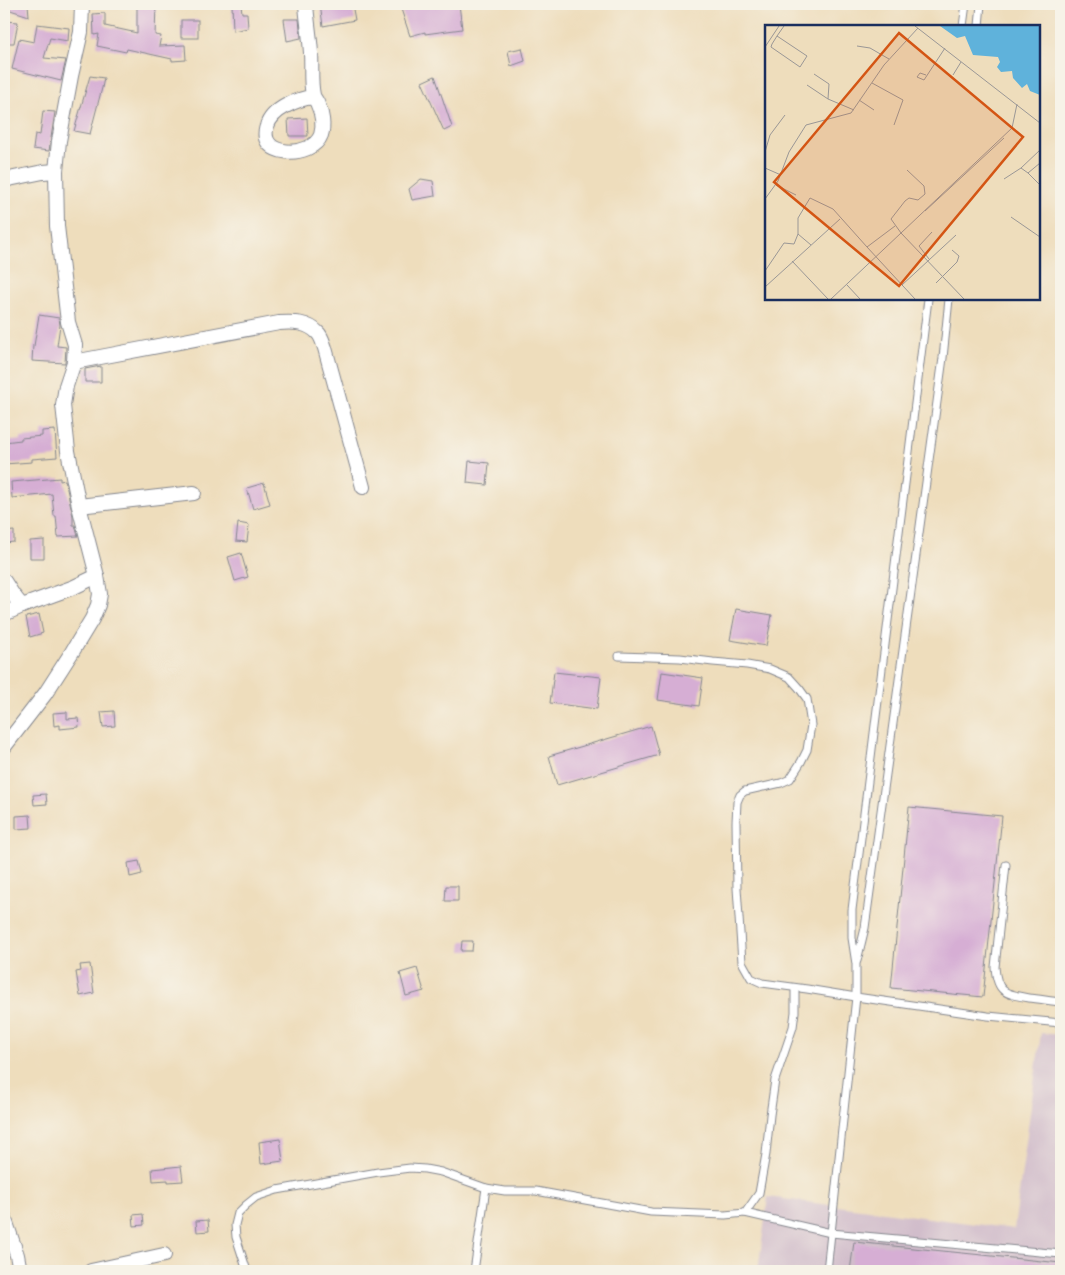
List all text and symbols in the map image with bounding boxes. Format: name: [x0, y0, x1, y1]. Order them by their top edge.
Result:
inset map: [765, 25, 1040, 300]

